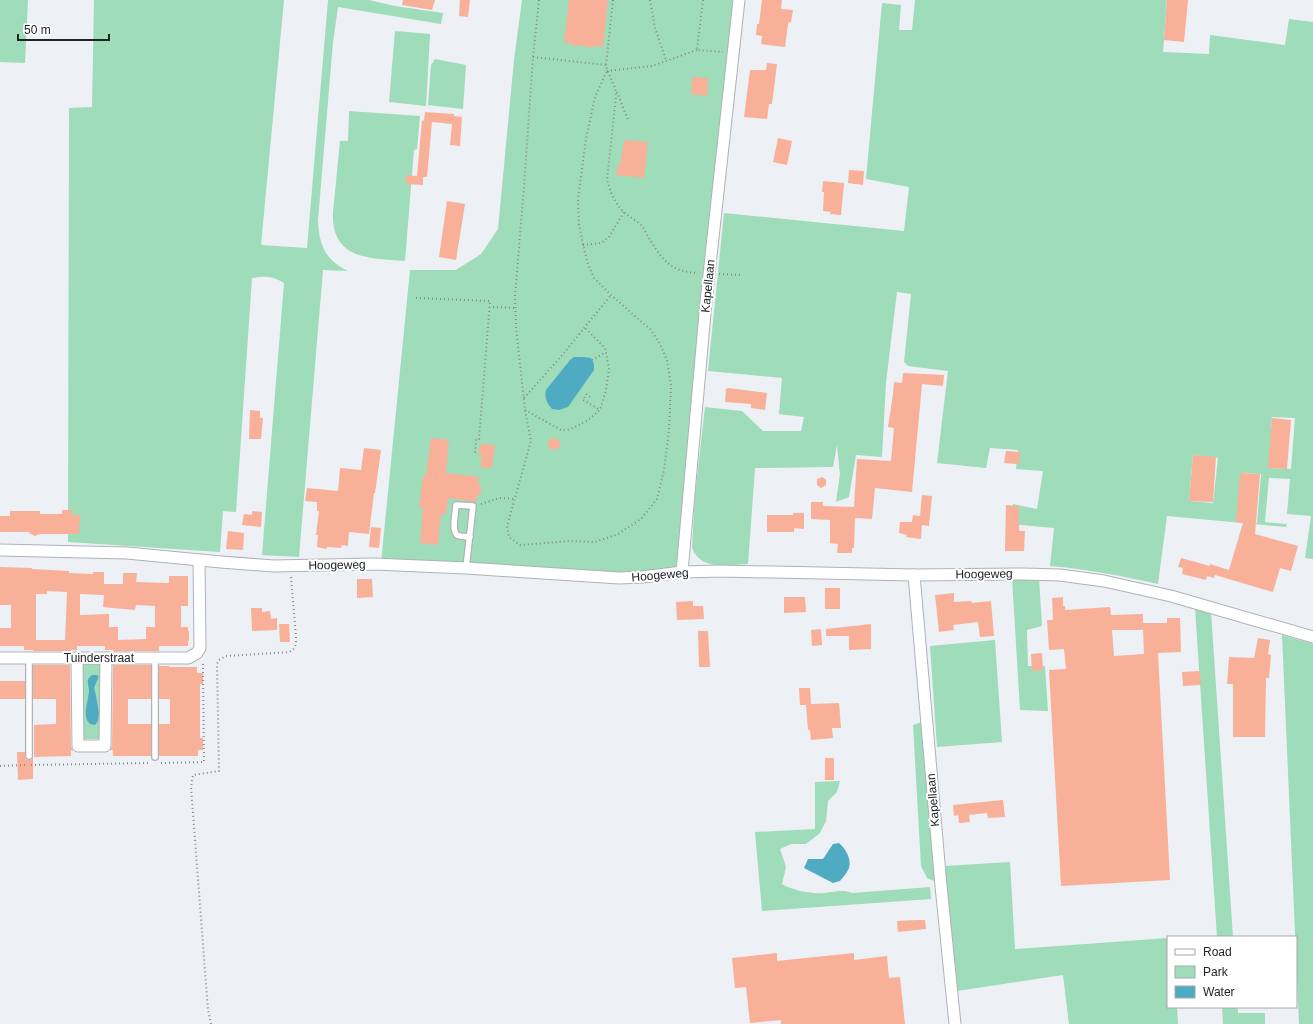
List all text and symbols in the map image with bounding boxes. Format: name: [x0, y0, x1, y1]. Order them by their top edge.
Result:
scale bar: [18, 16, 109, 42]
text: 50 m: [24, 23, 51, 37]
street label: Kapellaan: [698, 259, 718, 313]
street label: Hoogeweg: [308, 558, 366, 572]
street label: Hoogeweg: [631, 566, 689, 584]
street label: Hoogeweg: [955, 567, 1013, 581]
street label: Tuinderstraat: [64, 651, 135, 665]
street label: Kapellaan: [924, 773, 942, 827]
legend: [1167, 936, 1297, 1008]
text: Road: [1203, 945, 1232, 959]
text: Park: [1203, 965, 1229, 979]
text: Water: [1203, 985, 1235, 999]

